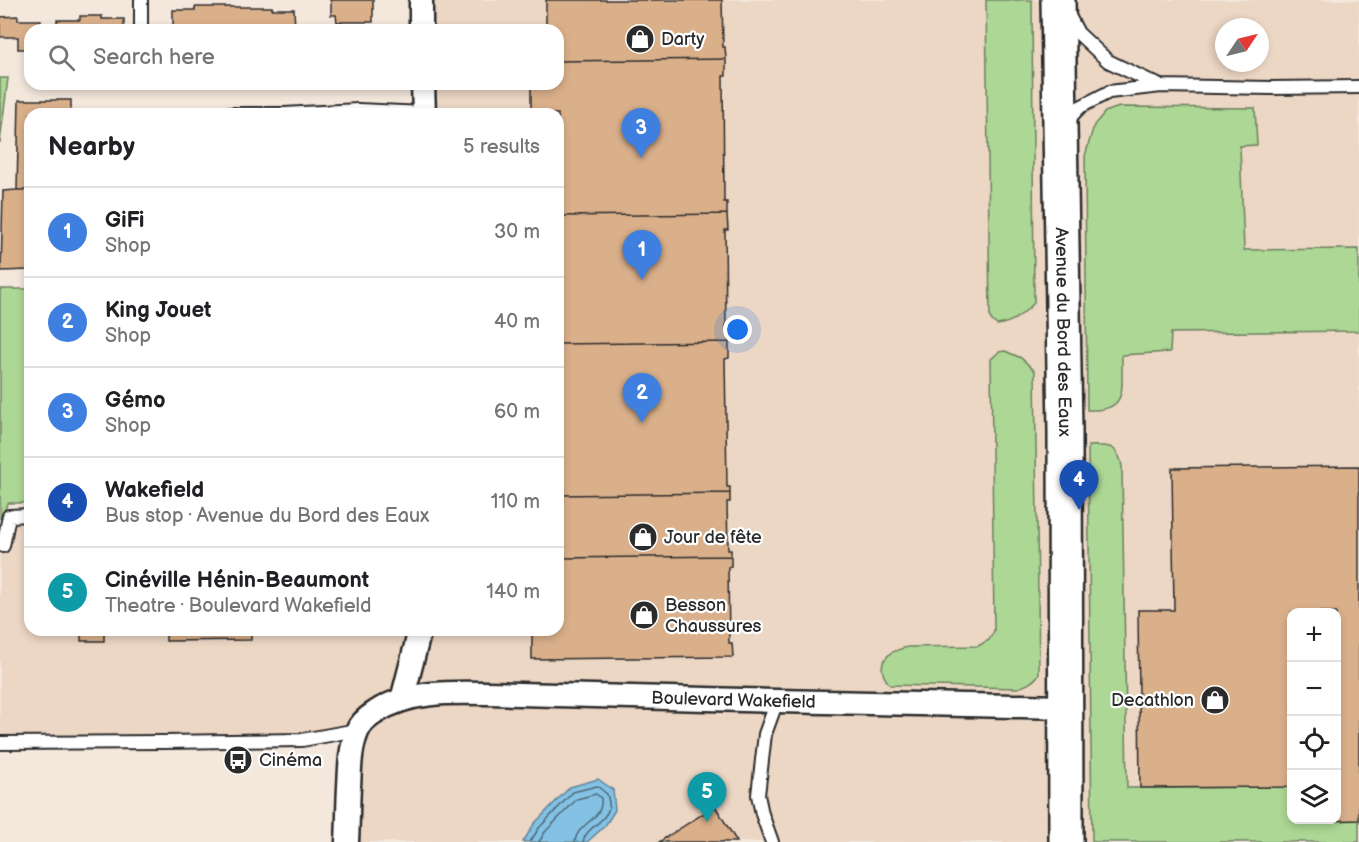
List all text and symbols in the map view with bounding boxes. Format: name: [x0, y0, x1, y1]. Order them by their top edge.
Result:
north arrow: [1215, 18, 1269, 72]
shop icon: Darty: [624, 23, 656, 55]
search box: [24, 24, 564, 90]
place label: Darty: [661, 29, 705, 50]
icon: search: [45, 41, 78, 74]
text: Search here: [93, 44, 215, 71]
pin: 3: [622, 108, 660, 158]
text: Nearby: [48, 132, 135, 163]
text: 5 results: [463, 135, 540, 159]
text: GiFi: [105, 207, 145, 234]
text: 1: [63, 220, 72, 244]
text: 30 m: [494, 220, 540, 244]
street label: Avenue du Bord des Eaux: [1051, 227, 1076, 437]
pin: 1: [622, 230, 662, 280]
text: Shop: [105, 234, 151, 258]
text: King Jouet: [105, 297, 211, 324]
text: 2: [62, 310, 73, 334]
text: 40 m: [494, 310, 540, 334]
your location: [723, 315, 752, 344]
text: Shop: [105, 324, 151, 348]
pin: 2: [622, 374, 662, 423]
text: Gémo: [105, 387, 166, 414]
text: 3: [62, 400, 73, 424]
text: 60 m: [494, 400, 540, 424]
text: Shop: [105, 414, 151, 438]
pin: 4: [1060, 460, 1098, 510]
text: Wakefield: [105, 477, 204, 504]
text: 4: [62, 490, 73, 514]
text: 110 m: [491, 490, 540, 514]
text: Bus stop · Avenue du Bord des Eaux: [105, 504, 429, 528]
shop icon: Jour de fête: [627, 521, 659, 553]
place label: Jour de fête: [664, 527, 762, 548]
text: Cinéville Hénin-Beaumont: [105, 567, 369, 594]
text: 5: [62, 580, 73, 604]
text: 140 m: [486, 580, 540, 604]
text: Theatre · Boulevard Wakefield: [105, 594, 371, 618]
place label: Besson Chaussures: [665, 595, 762, 637]
shop icon: Besson Chaussures: [628, 599, 660, 631]
map controls: [1287, 608, 1341, 824]
button: +: [1287, 608, 1341, 662]
button: −: [1287, 662, 1341, 716]
shop icon: Decathlon: [1199, 684, 1231, 716]
street label: Boulevard Wakefield: [651, 687, 816, 712]
place label: Decathlon: [1111, 690, 1194, 711]
button: locate: [1287, 716, 1341, 770]
bus stop icon: Cinéma: [222, 744, 254, 776]
place label: Cinéma: [259, 750, 322, 771]
button: layers: [1287, 770, 1341, 824]
pin: 5: [688, 772, 726, 822]

